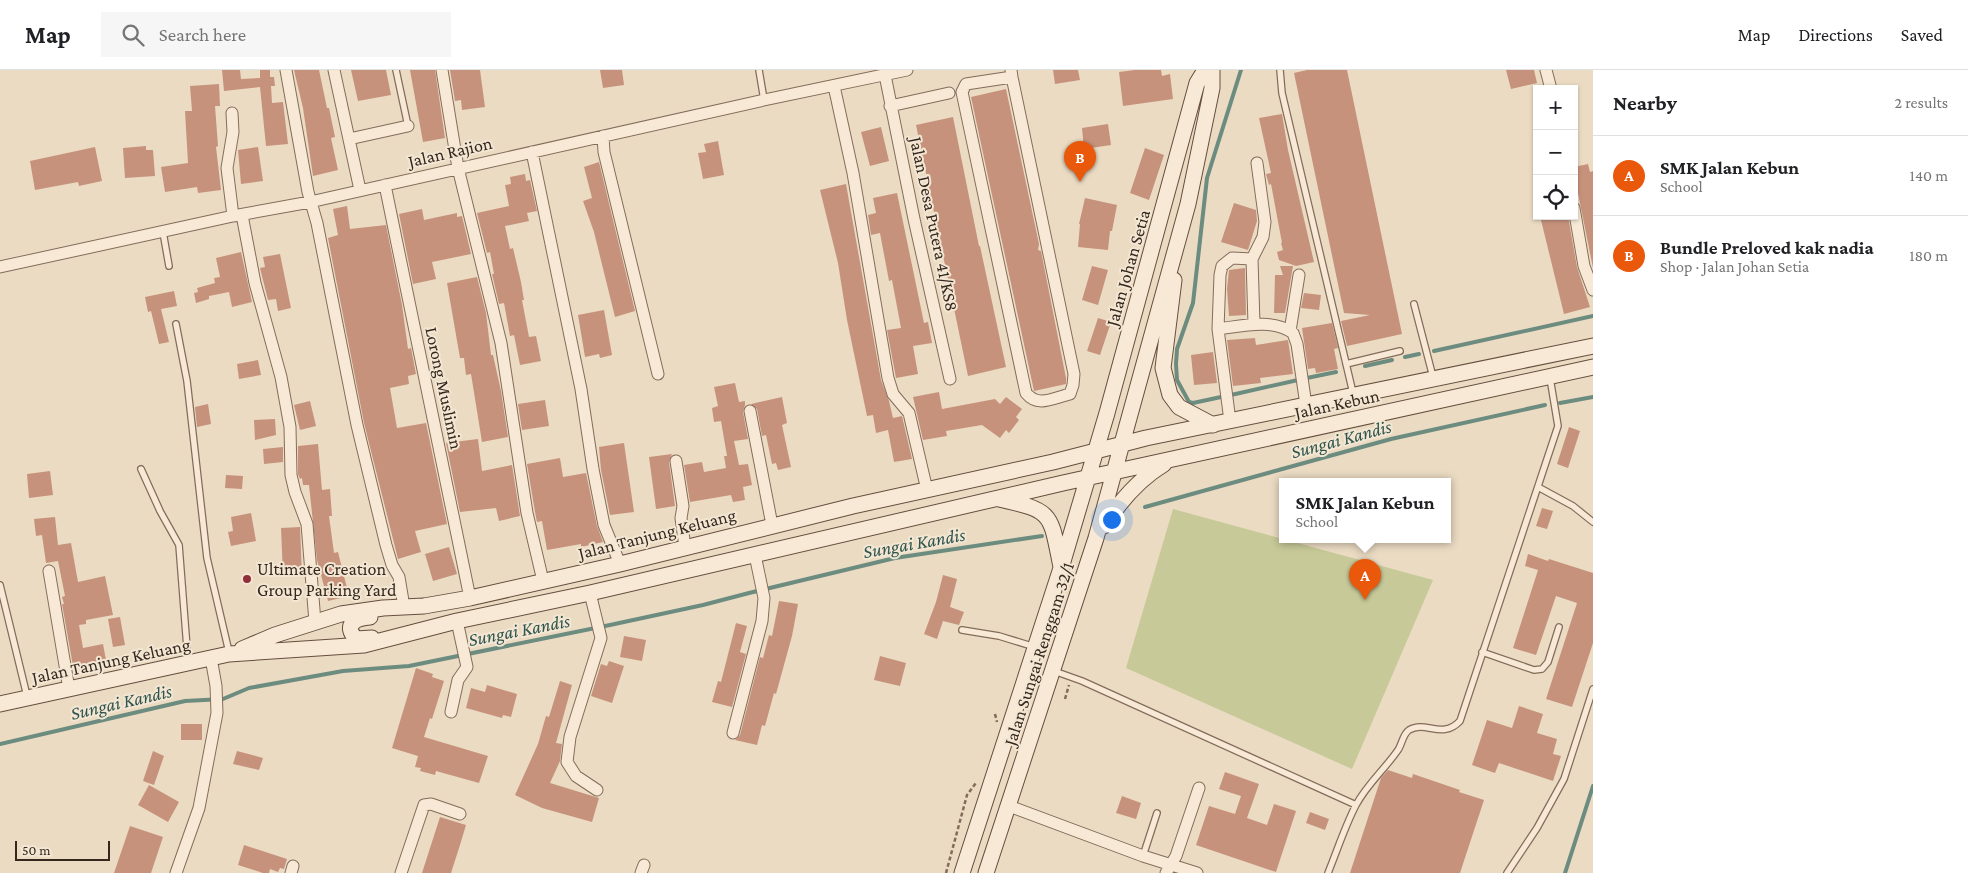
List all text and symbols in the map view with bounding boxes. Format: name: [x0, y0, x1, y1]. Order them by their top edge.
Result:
search box: [101, 12, 451, 57]
text: Map: [25, 21, 71, 48]
icon: search: [119, 21, 147, 49]
text: Search here: [159, 24, 246, 45]
text: Map: [1738, 25, 1770, 45]
text: Directions: [1798, 25, 1873, 45]
text: Saved: [1901, 25, 1943, 45]
map controls: [1533, 85, 1578, 220]
button: +: [1533, 85, 1578, 130]
text: Nearby: [1613, 91, 1677, 115]
text: 2 results: [1895, 94, 1948, 111]
button: −: [1533, 130, 1578, 175]
street label: Jalan Rajion: [404, 133, 495, 173]
street label: Jalan Desa Putera 41/KS8: [905, 133, 962, 313]
pin: B: [1064, 141, 1096, 182]
text: SMK Jalan Kebun: [1660, 157, 1799, 178]
text: A: [1624, 167, 1634, 184]
text: 140 m: [1910, 167, 1948, 184]
button: locate: [1533, 175, 1578, 220]
text: School: [1660, 178, 1703, 195]
street label: Jalan Johan Setia: [1101, 207, 1154, 331]
text: Bundle Preloved kak nadia: [1660, 237, 1874, 258]
text: B: [1624, 247, 1634, 264]
text: 180 m: [1909, 247, 1948, 264]
text: Shop · Jalan Johan Setia: [1660, 258, 1809, 275]
street label: Lorong Muslimin: [421, 325, 467, 451]
street label: Jalan Kebun: [1291, 385, 1382, 423]
water label: Sungai Kandis: [1288, 415, 1394, 462]
popup: [1279, 478, 1451, 543]
text: SMK Jalan Kebun: [1295, 492, 1435, 513]
street label: Jalan Tanjung Keluang: [574, 505, 738, 565]
your location: [1099, 507, 1125, 533]
text: School: [1295, 513, 1338, 530]
water label: Sungai Kandis: [861, 524, 967, 562]
place label: Ultimate Creation Group Parking Yard: [257, 559, 397, 600]
pin: A: [1349, 559, 1381, 600]
street label: Jalan Sungai Renggam 32/1: [999, 560, 1078, 750]
marker: Ultimate Creation Group Parking Yard: [241, 573, 253, 585]
water label: Sungai Kandis: [466, 610, 572, 650]
street label: Jalan Tanjung Keluang: [28, 634, 193, 689]
water label: Sungai Kandis: [68, 680, 174, 724]
scale bar: [15, 838, 110, 861]
text: 50 m: [22, 842, 50, 858]

